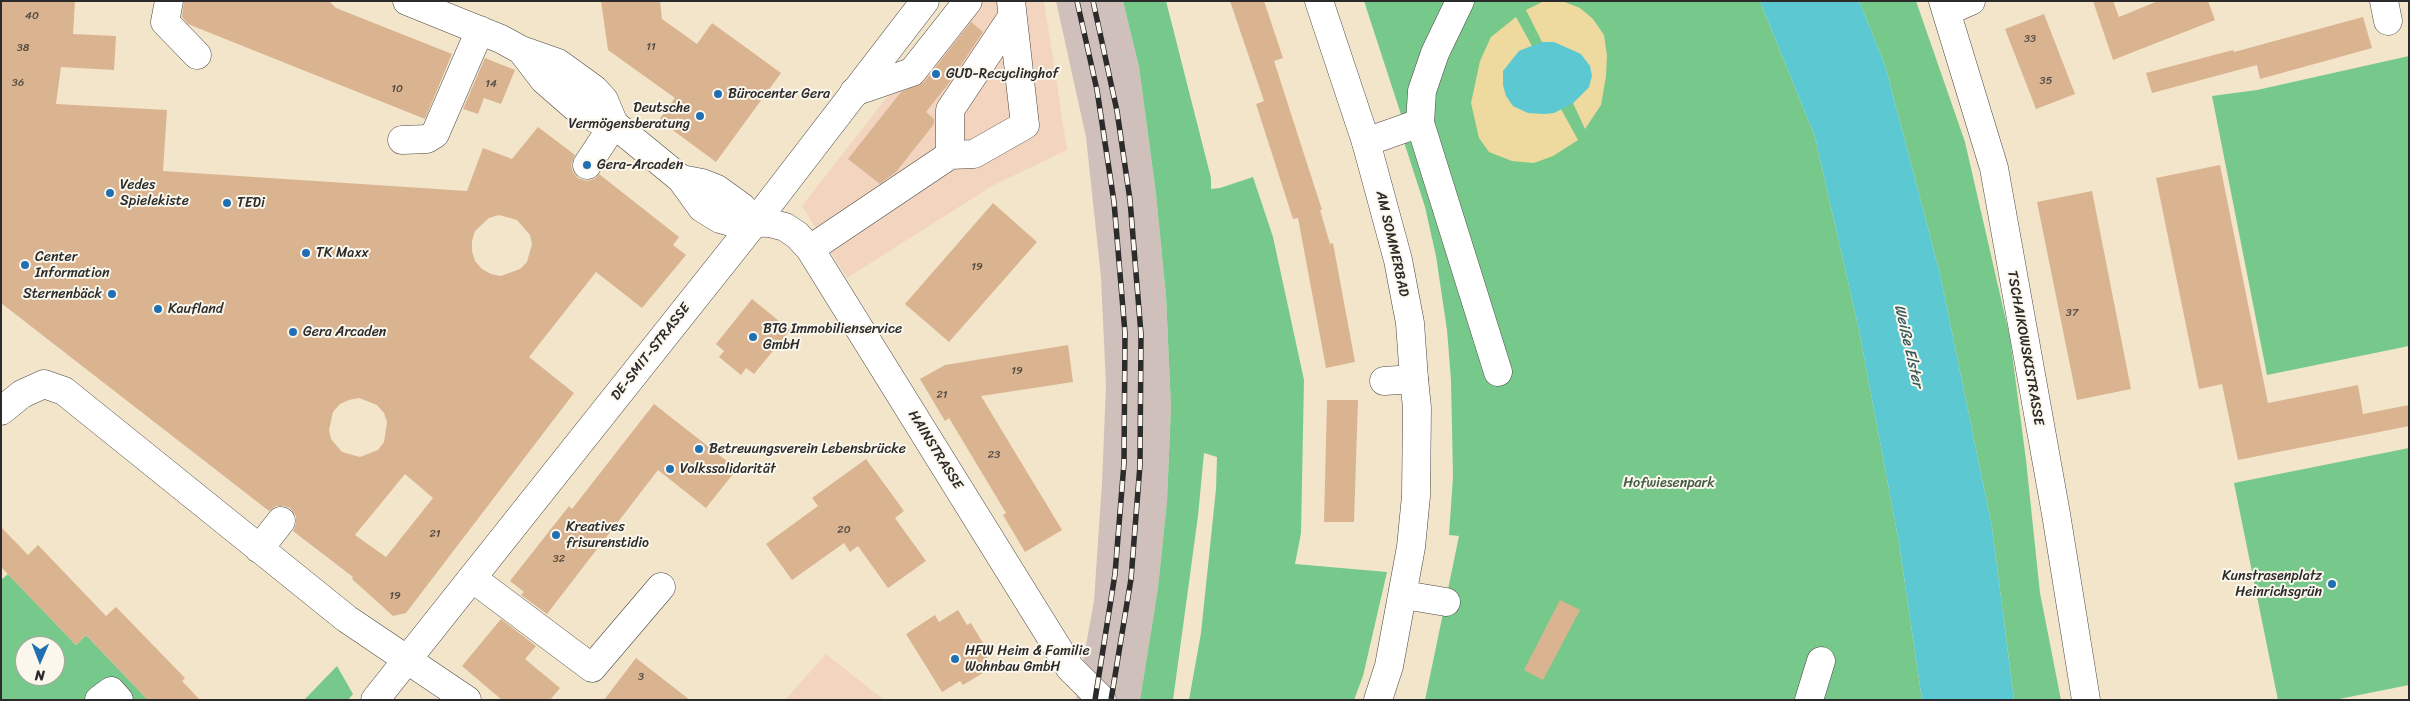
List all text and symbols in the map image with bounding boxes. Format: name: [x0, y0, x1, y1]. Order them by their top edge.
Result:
house number: 40: [25, 9, 39, 23]
house number: 33: [2024, 32, 2036, 46]
house number: 11: [646, 40, 656, 54]
house number: 38: [17, 41, 29, 55]
place label: GUD-Recyclinghof: [946, 66, 1058, 82]
marker: GUD-Recyclinghof: [930, 68, 942, 80]
house number: 35: [2040, 74, 2052, 88]
house number: 36: [12, 76, 24, 90]
house number: 14: [485, 77, 497, 91]
house number: 10: [391, 82, 403, 96]
place label: Bürocenter Gera: [728, 86, 830, 102]
marker: Bürocenter Gera: [712, 88, 724, 100]
place label: Deutsche Vermögensberatung: [568, 100, 690, 132]
marker: Deutsche Vermögensberatung: [694, 110, 706, 122]
place label: Gera-Arcaden: [597, 157, 683, 173]
marker: Gera-Arcaden: [581, 159, 593, 171]
place label: Vedes Spielekiste: [120, 177, 189, 210]
marker: Vedes Spielekiste: [104, 187, 116, 199]
street label: AM SOMMERBAD: [1372, 189, 1412, 299]
place label: TEDi: [237, 195, 265, 211]
marker: TEDi: [221, 197, 233, 209]
place label: TK Maxx: [316, 245, 369, 261]
marker: TK Maxx: [300, 247, 312, 259]
place label: Center Information: [35, 249, 109, 282]
marker: Center Information: [19, 259, 31, 271]
house number: 19: [971, 260, 983, 274]
street label: TSCHAIKOWSKISTRASSE: [2003, 269, 2047, 427]
place label: Sternenbäck: [23, 286, 102, 302]
marker: Sternenbäck: [106, 288, 118, 300]
street label: DE-SMIT-STRASSE: [608, 300, 694, 404]
place label: Kaufland: [168, 301, 223, 317]
marker: Kaufland: [152, 303, 164, 315]
water label: Weiße Elster: [1890, 303, 1926, 389]
house number: 37: [2066, 306, 2078, 320]
place label: BTG Immobilienservice GmbH: [763, 321, 902, 354]
place label: Gera Arcaden: [303, 324, 386, 340]
marker: Gera Arcaden: [287, 326, 299, 338]
marker: BTG Immobilienservice GmbH: [747, 331, 759, 343]
house number: 19: [1011, 364, 1023, 378]
house number: 21: [936, 388, 948, 402]
street label: HAINSTRASSE: [904, 407, 966, 493]
place label: Betreuungsverein Lebensbrücke: [709, 441, 906, 457]
marker: Betreuungsverein Lebensbrücke: [693, 443, 705, 455]
house number: 23: [988, 448, 1000, 462]
place label: Volkssolidarität: [680, 461, 776, 477]
marker: Volkssolidarität: [664, 463, 676, 475]
park label: Hofwiesenpark: [1623, 475, 1715, 491]
place label: Kreatives frisurenstidio: [566, 519, 649, 552]
house number: 20: [837, 523, 851, 537]
house number: 21: [429, 527, 441, 541]
marker: Kreatives frisurenstidio: [550, 529, 562, 541]
house number: 32: [553, 552, 565, 566]
place label: Kunstrasenplatz Heinrichsgrün: [2222, 568, 2322, 600]
marker: Kunstrasenplatz Heinrichsgrün: [2326, 578, 2338, 590]
house number: 19: [389, 589, 401, 603]
north arrow: [15, 636, 65, 686]
place label: HFW Heim & Familie Wohnbau GmbH: [965, 643, 1090, 676]
marker: HFW Heim & Familie Wohnbau GmbH: [949, 653, 961, 665]
text: N: [35, 663, 45, 688]
house number: 3: [638, 670, 644, 684]

